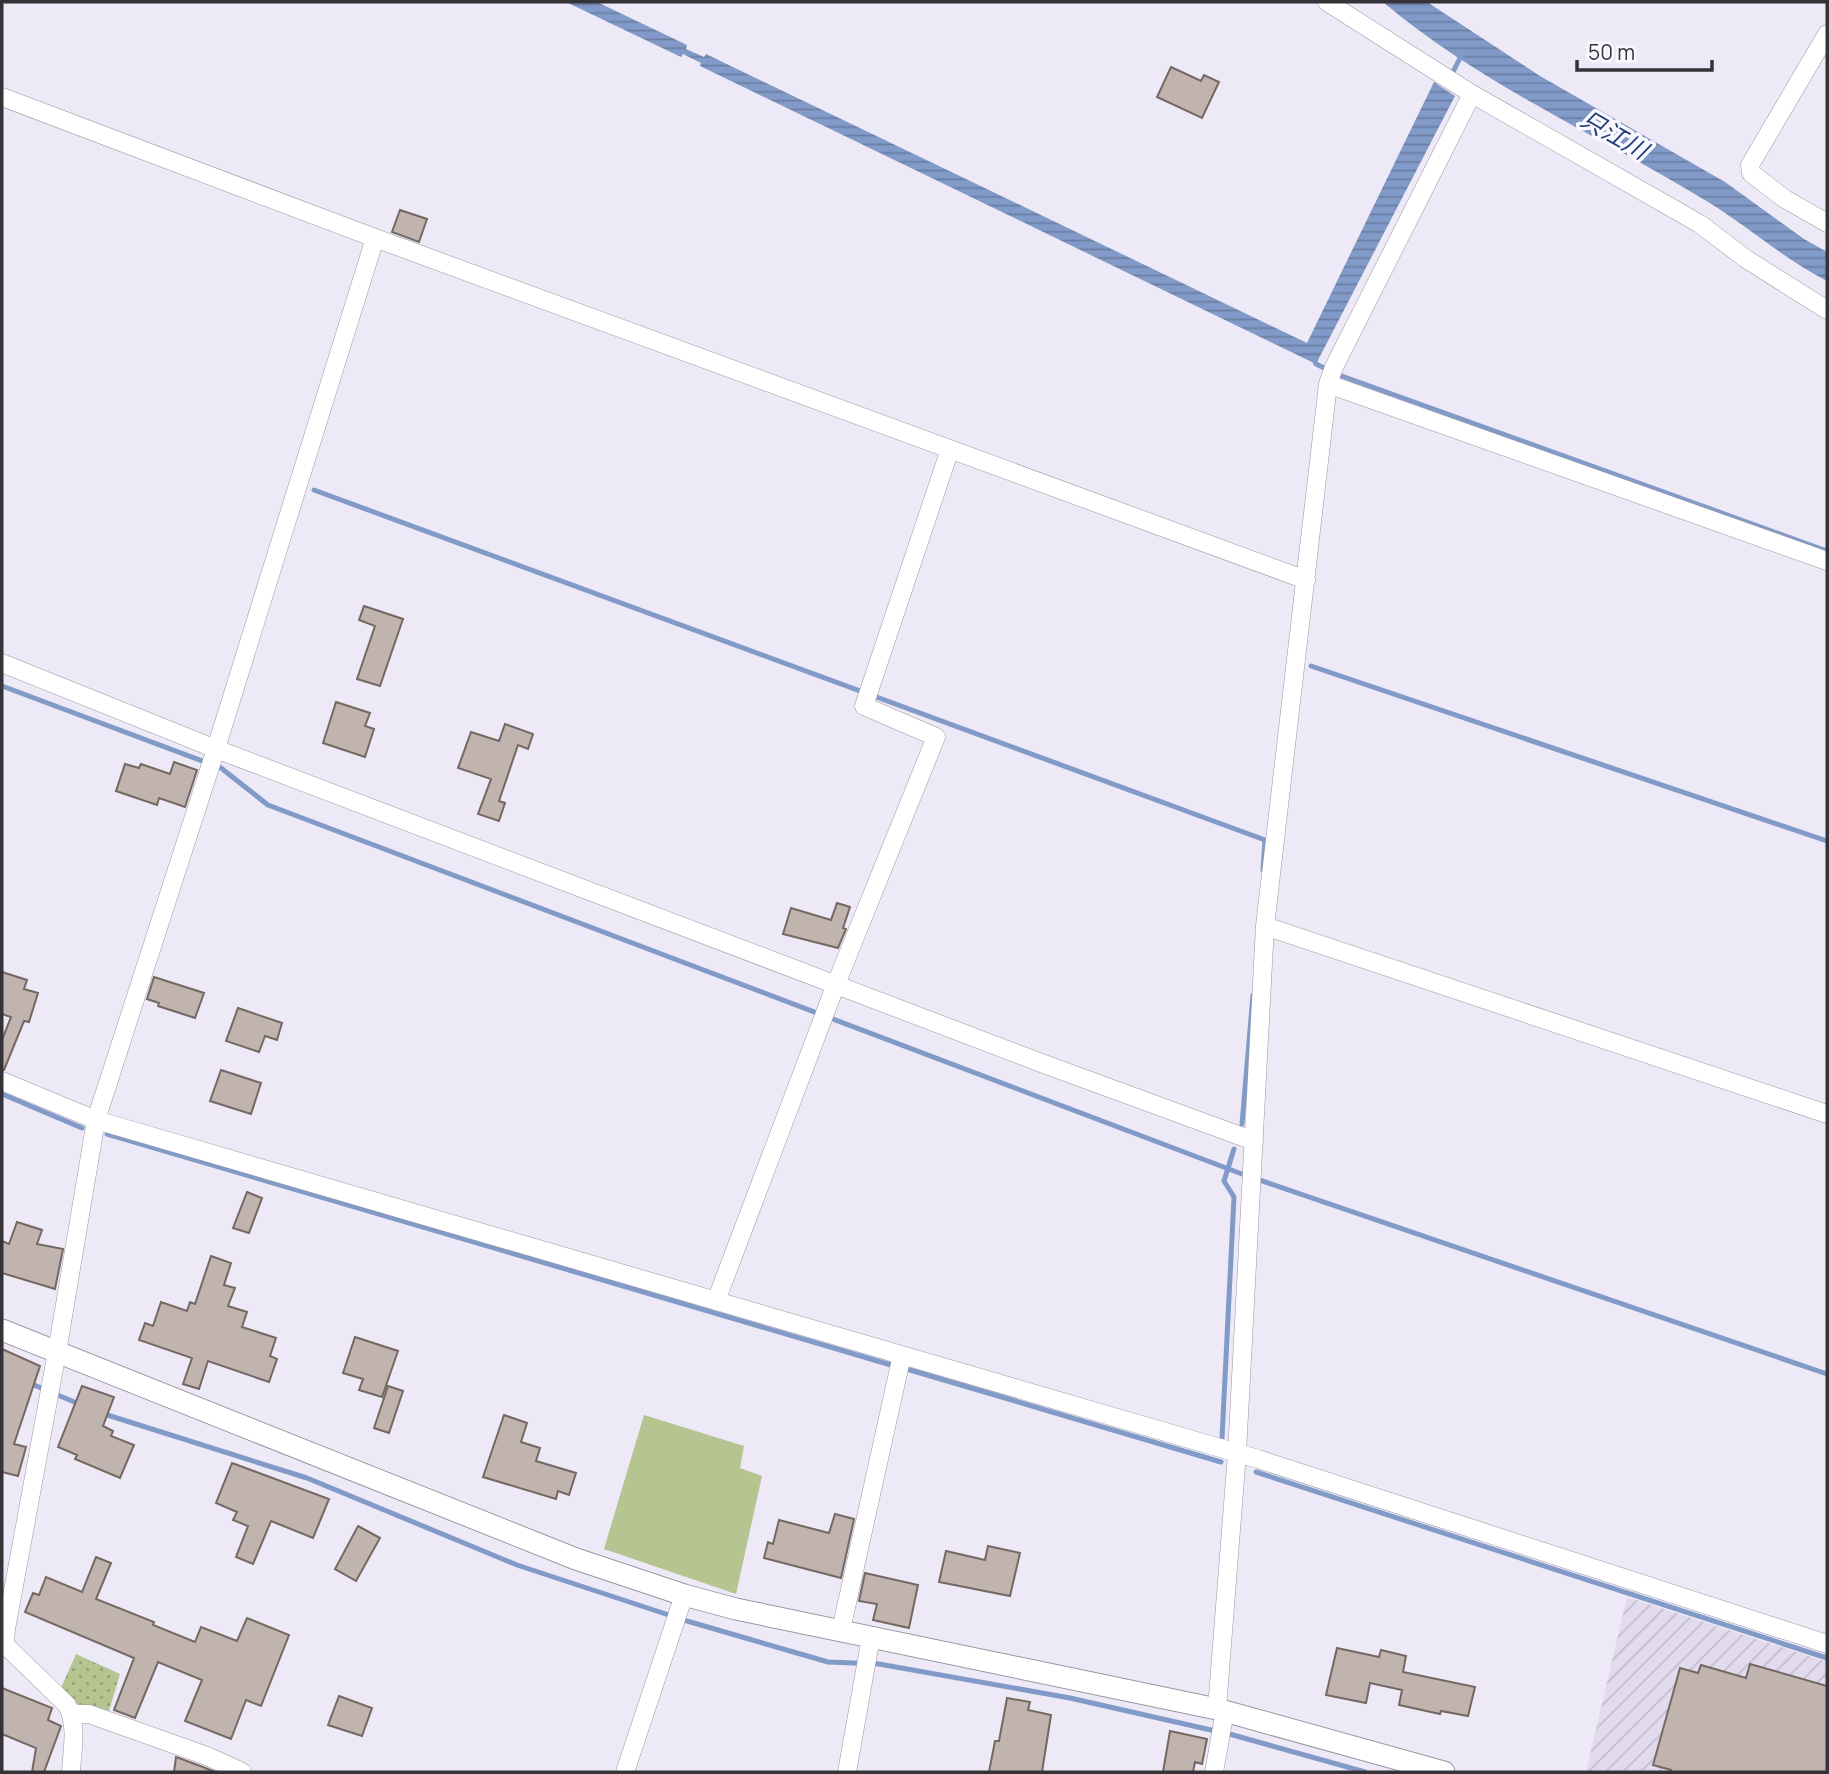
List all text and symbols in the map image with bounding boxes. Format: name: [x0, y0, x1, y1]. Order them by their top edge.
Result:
scale bar: [1577, 28, 1712, 72]
text: 50 m: [1588, 38, 1635, 66]
water label: 只江川: [1575, 101, 1657, 167]

